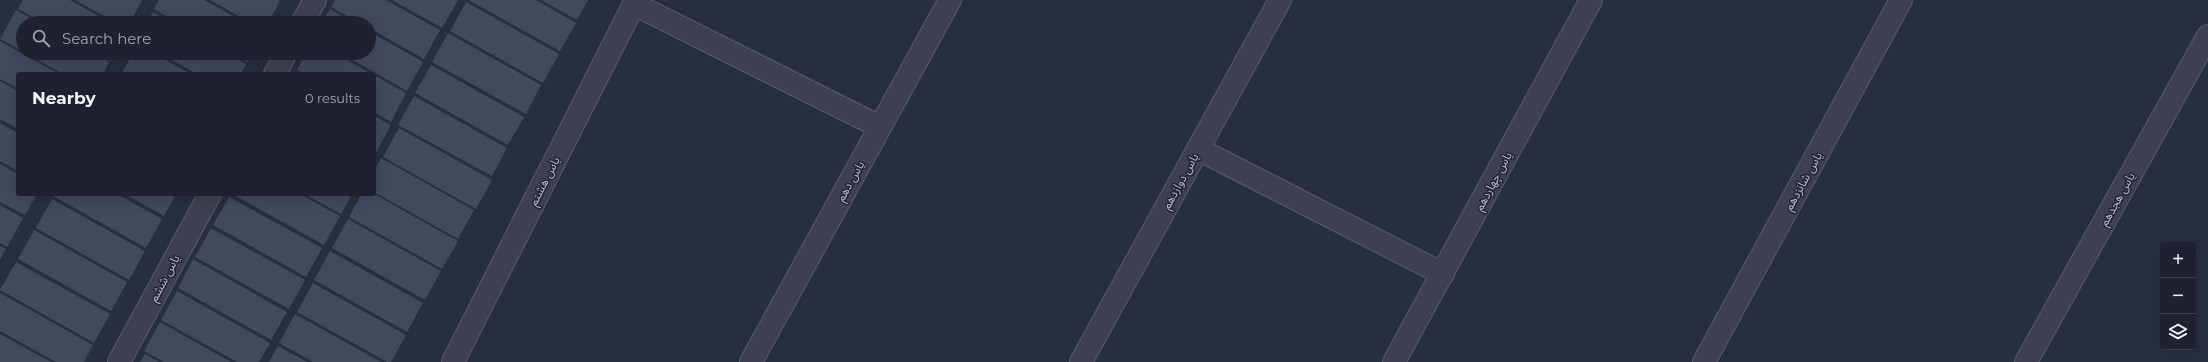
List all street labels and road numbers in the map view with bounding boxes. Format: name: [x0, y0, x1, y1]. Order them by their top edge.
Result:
street label: یاس چهاردهم: [1471, 149, 1517, 214]
street label: یاس شانزدهم: [1781, 149, 1827, 214]
street label: یاس دوازدهم: [1158, 150, 1203, 213]
street label: یاس هشتم: [525, 154, 565, 209]
street label: یاس دهم: [833, 158, 869, 205]
street label: یاس هجدهم: [2096, 169, 2140, 230]
street label: یاس ششم: [145, 252, 184, 305]

